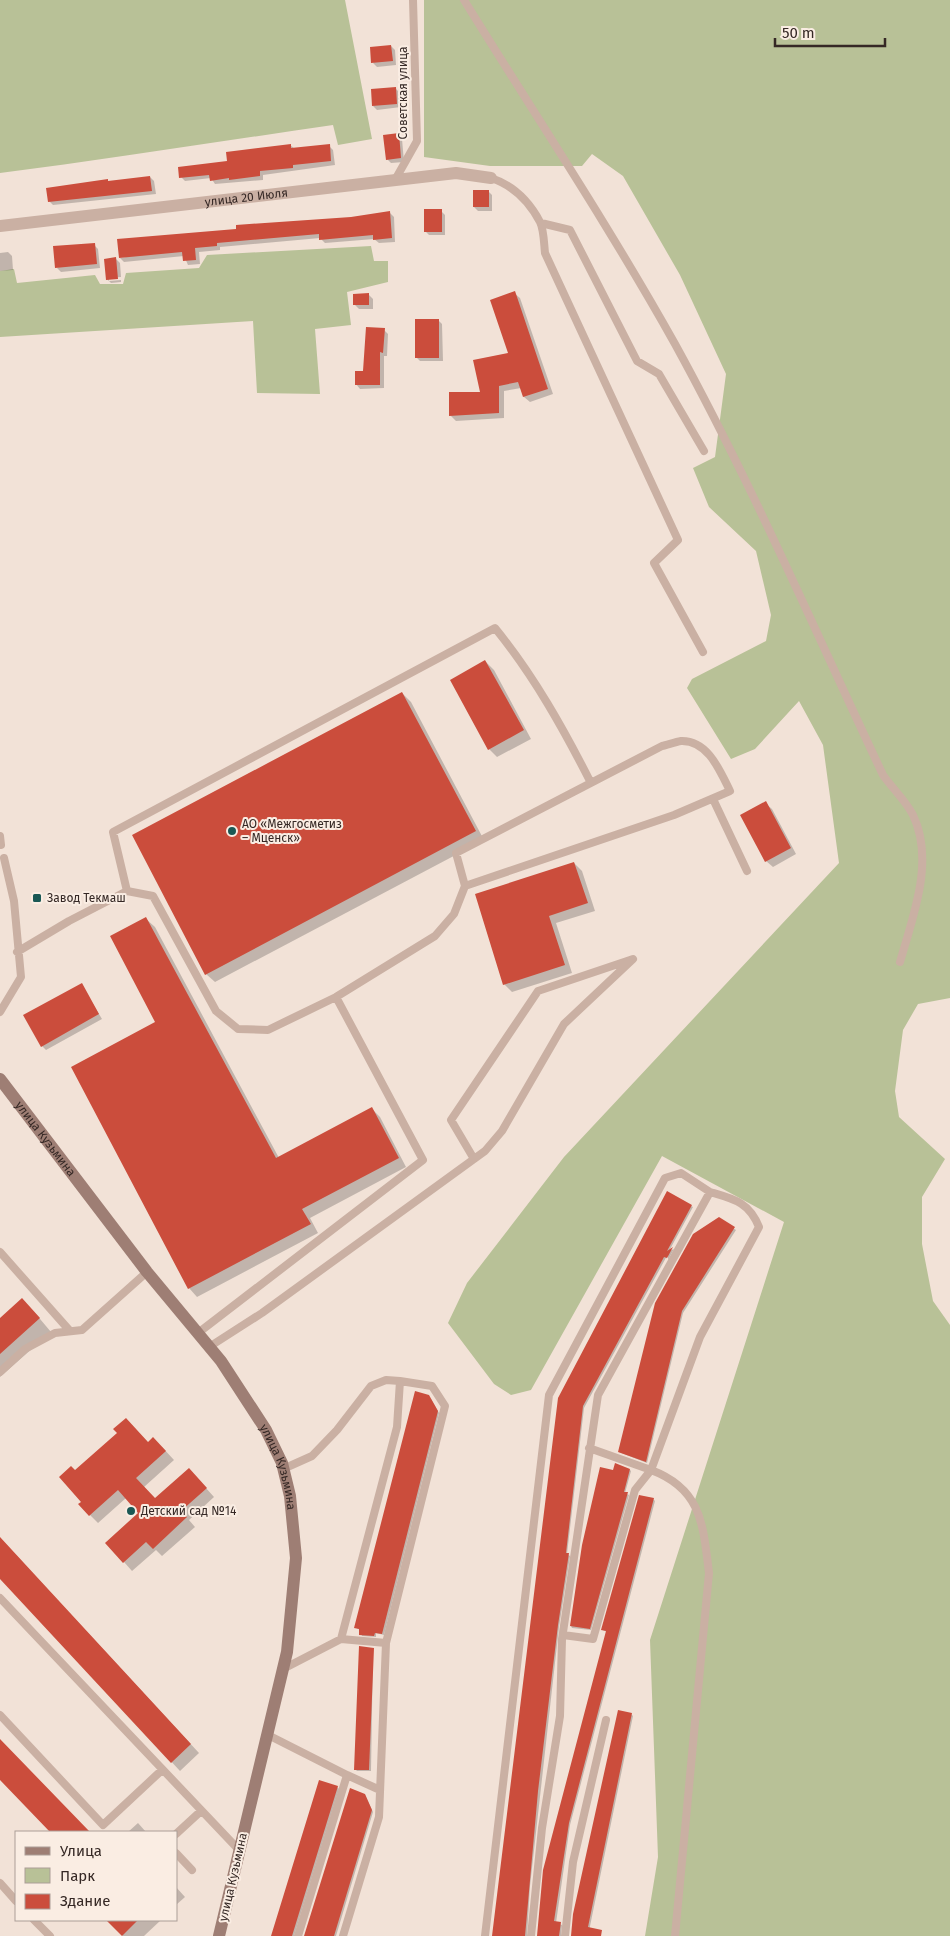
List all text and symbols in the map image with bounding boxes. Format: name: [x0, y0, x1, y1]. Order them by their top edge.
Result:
scale bar: [775, 15, 885, 47]
text: 50 m: [782, 24, 815, 42]
street label: Советская улица: [396, 46, 410, 140]
street label: улица 20 Июля: [204, 186, 289, 209]
place label: АО «Межгосметиз – Мценск»: [242, 817, 342, 845]
marker: АО «Межгосметиз – Мценск»: [226, 825, 238, 837]
place label: Завод Текмаш: [47, 891, 126, 905]
marker: Завод Текмаш: [31, 892, 43, 904]
street label: улица Кузьмина: [12, 1098, 78, 1179]
street label: улица Кузьмина: [257, 1421, 298, 1511]
place label: Детский сад №14: [140, 1504, 237, 1518]
marker: Детский сад №14: [125, 1505, 137, 1517]
legend: [15, 1831, 178, 1921]
street label: улица Кузьмина: [216, 1831, 250, 1923]
text: Улица: [60, 1842, 102, 1860]
text: Парк: [60, 1867, 95, 1885]
text: Здание: [60, 1892, 110, 1910]

